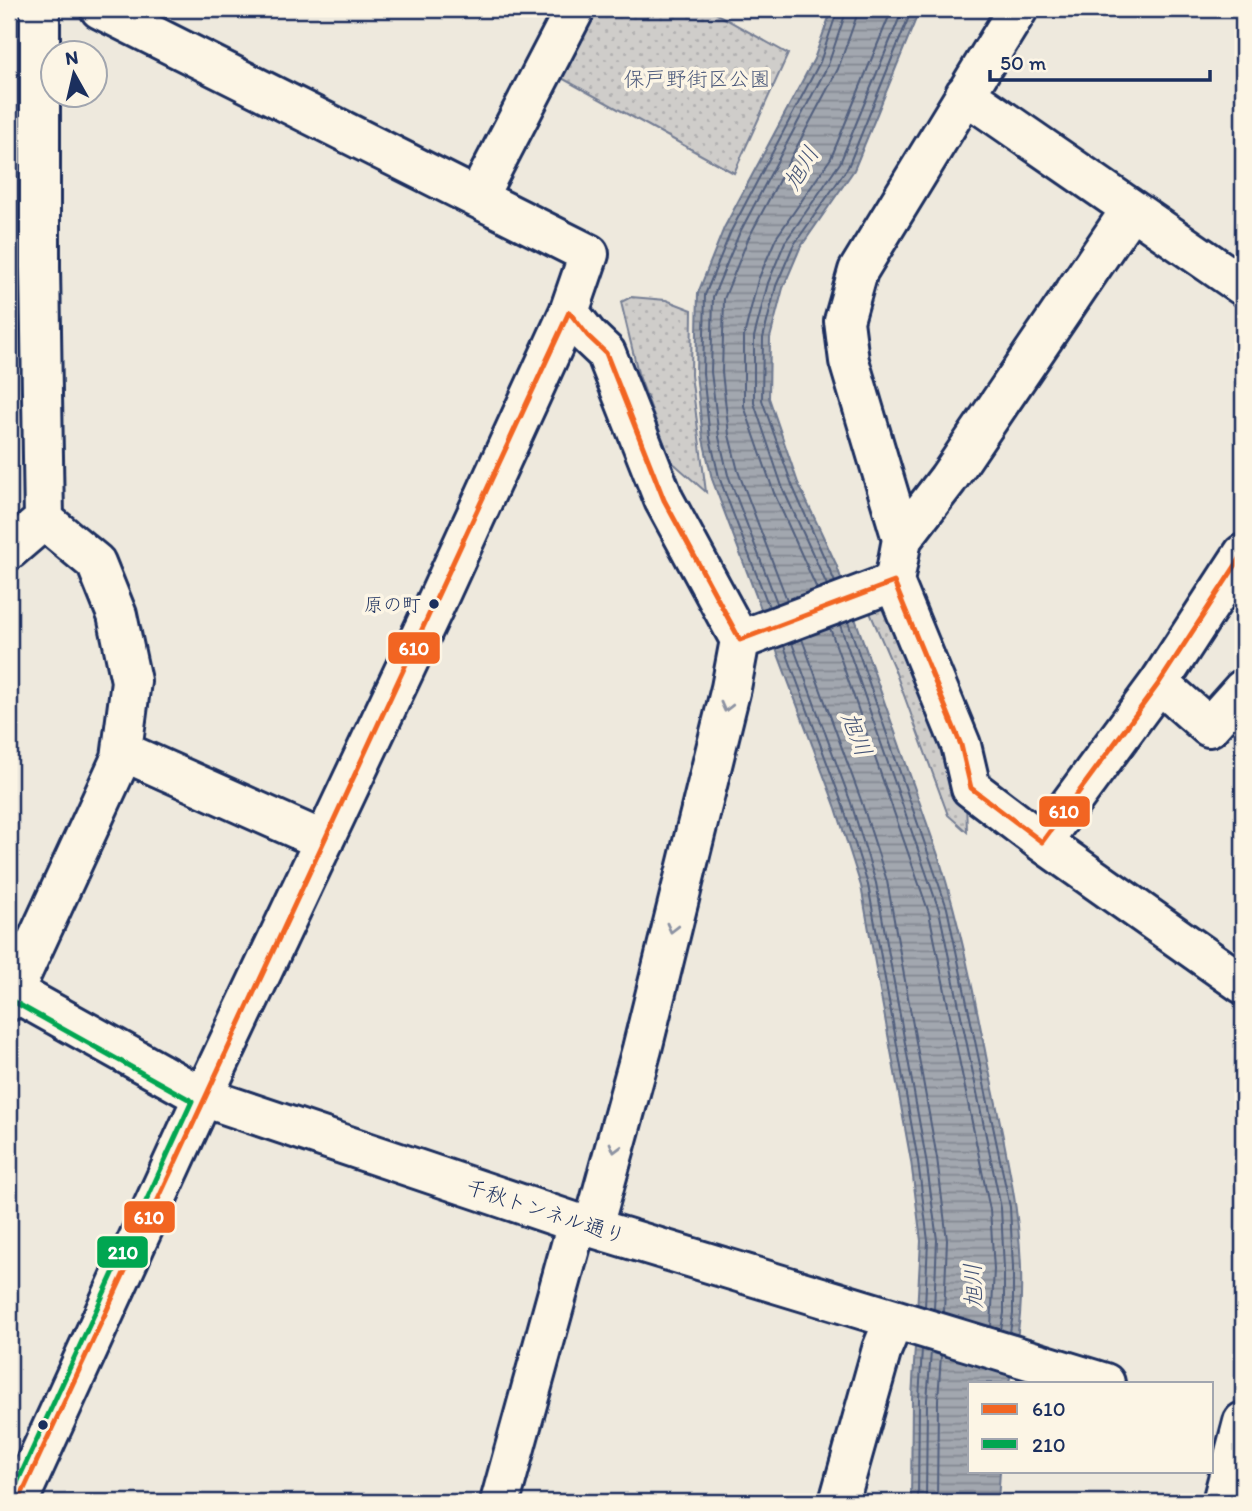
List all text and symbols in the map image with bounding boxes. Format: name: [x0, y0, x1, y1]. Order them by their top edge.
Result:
north arrow: [38, 38, 108, 108]
scale bar: [990, 38, 1210, 82]
text: N: [64, 45, 80, 70]
text: 50 m: [1000, 50, 1047, 75]
park label: 保戸野街区公園: [624, 66, 771, 91]
water label: 旭川: [777, 141, 825, 195]
place label: 原の町: [364, 593, 421, 616]
marker: 原の町: [427, 597, 441, 611]
line badge: 610: [387, 631, 441, 665]
text: 610: [399, 637, 430, 660]
one-way arrow: [720, 701, 735, 713]
water label: 旭川: [836, 708, 878, 760]
line badge: 610: [1038, 795, 1091, 828]
text: 610: [1049, 800, 1080, 823]
one-way arrow: [666, 922, 680, 934]
one-way arrow: [608, 1142, 623, 1154]
street label: 千秋トンネル通り: [463, 1173, 629, 1249]
line badge: 610: [123, 1200, 176, 1234]
text: 610: [134, 1206, 165, 1229]
line badge: 210: [96, 1235, 149, 1269]
text: 210: [108, 1241, 139, 1264]
water label: 旭川: [958, 1263, 988, 1309]
legend: [968, 1382, 1214, 1472]
text: 610: [1032, 1396, 1066, 1421]
unlabelled marker: [36, 1418, 50, 1432]
text: 210: [1032, 1432, 1066, 1457]

